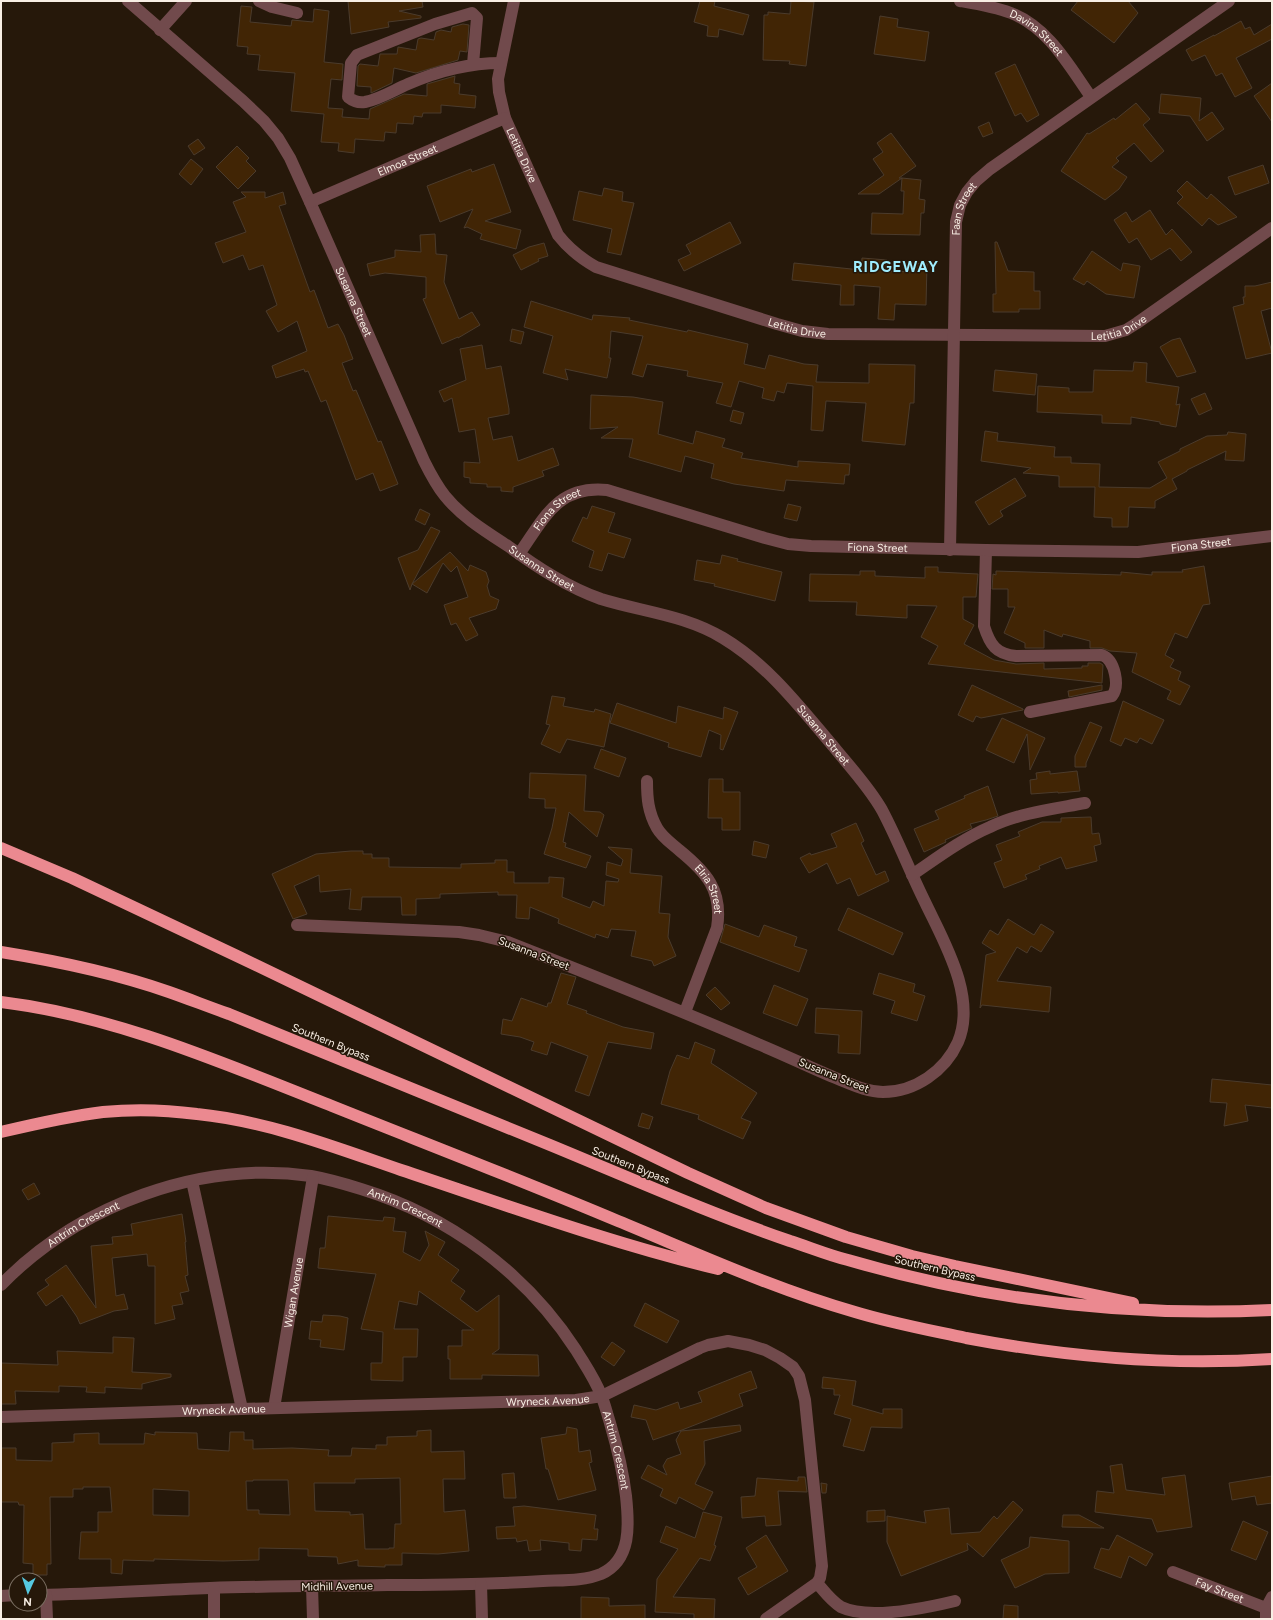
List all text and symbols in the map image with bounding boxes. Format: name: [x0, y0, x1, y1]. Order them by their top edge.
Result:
street label: Davina Street: [1008, 7, 1066, 59]
street label: Letitia Drive: [503, 126, 539, 185]
street label: Elmoa Street: [376, 142, 439, 179]
street label: Faan Street: [950, 180, 979, 236]
district label: RIDGEWAY: [853, 258, 939, 276]
street label: Susanna Street: [332, 265, 375, 339]
street label: Letitia Drive: [1091, 312, 1149, 343]
street label: Letitia Drive: [766, 316, 827, 341]
street label: Fiona Street: [531, 486, 583, 533]
street label: Fiona Street: [1170, 535, 1232, 555]
street label: Fiona Street: [847, 541, 908, 555]
street label: Susanna Street: [506, 543, 577, 594]
street label: Susanna Street: [794, 702, 852, 768]
street label: Elria Street: [692, 862, 724, 914]
street label: Susanna Street: [496, 934, 571, 973]
street label: Southern Bypass: [290, 1021, 372, 1064]
street label: Susanna Street: [797, 1055, 871, 1096]
street label: Southern Bypass: [590, 1144, 672, 1187]
street label: Antrim Crescent: [366, 1186, 445, 1230]
street label: Antrim Crescent: [45, 1199, 122, 1250]
street label: Southern Bypass: [893, 1253, 977, 1284]
street label: Wigan Avenue: [282, 1256, 306, 1329]
street label: Wryneck Avenue: [506, 1392, 590, 1409]
street label: Wryneck Avenue: [182, 1402, 266, 1418]
street label: Antrim Crescent: [600, 1409, 631, 1491]
north arrow: [8, 1572, 48, 1612]
street label: Fay Street: [1193, 1575, 1245, 1606]
street label: Midhill Avenue: [301, 1579, 373, 1594]
text: N: [23, 1595, 32, 1608]

